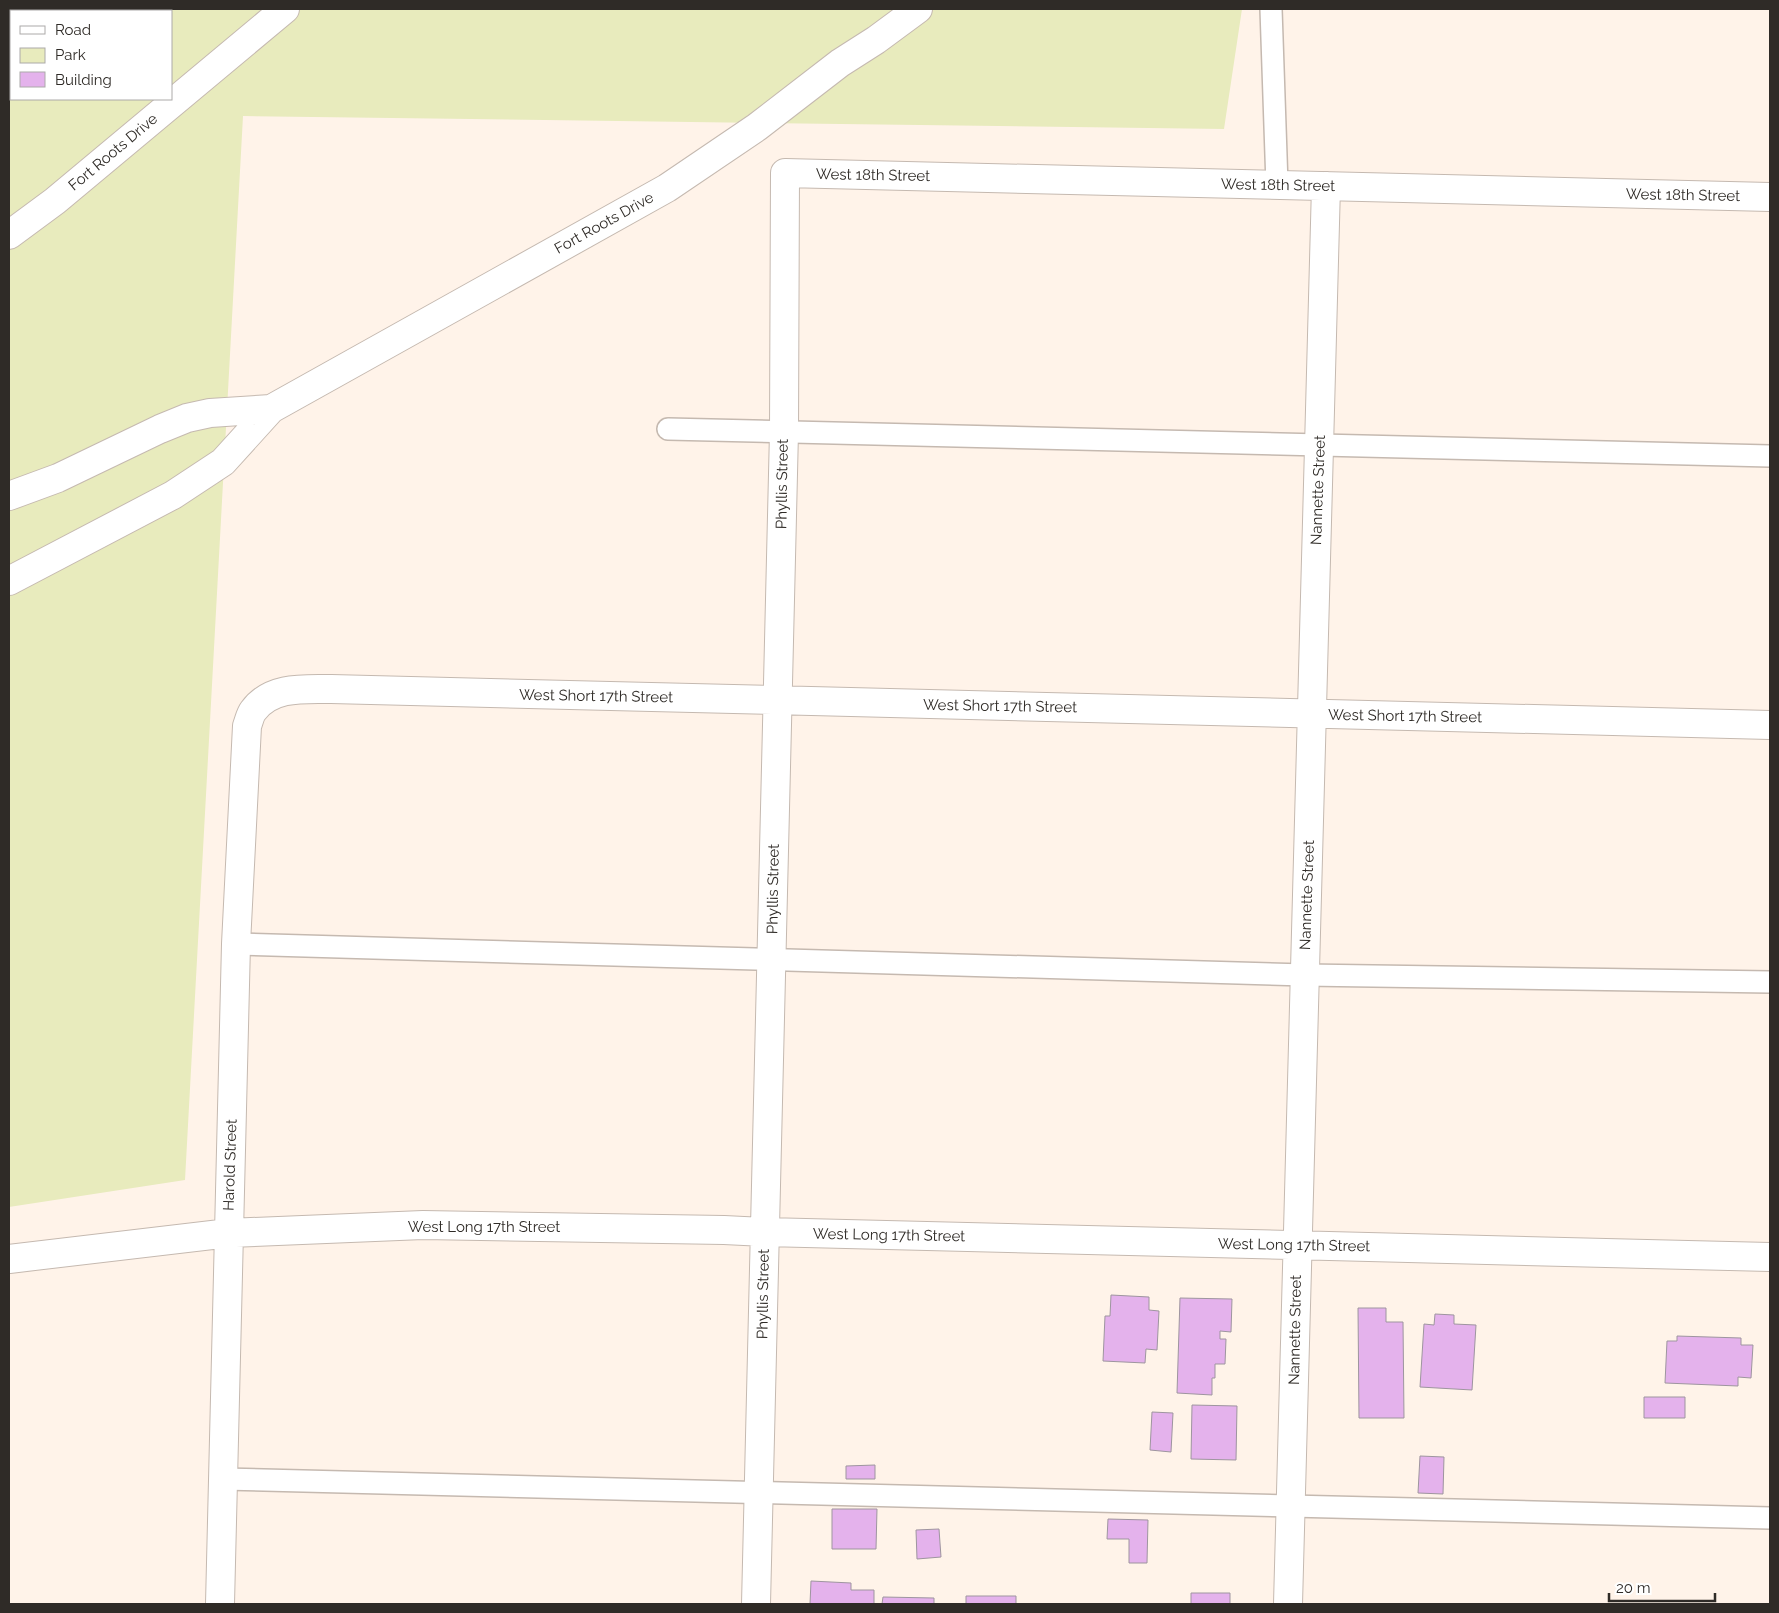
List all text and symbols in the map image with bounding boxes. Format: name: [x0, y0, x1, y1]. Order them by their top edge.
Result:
legend: [10, 10, 172, 100]
text: Road: [55, 21, 91, 39]
text: Park: [55, 46, 86, 64]
text: Building: [55, 71, 112, 89]
street label: Fort Roots Drive: [65, 109, 161, 194]
street label: West 18th Street: [816, 165, 930, 185]
street label: West 18th Street: [1221, 175, 1335, 195]
street label: West 18th Street: [1626, 185, 1740, 205]
street label: Fort Roots Drive: [551, 188, 657, 258]
street label: Nannette Street: [1307, 435, 1329, 545]
street label: Phyllis Street: [772, 439, 792, 529]
street label: West Short 17th Street: [519, 686, 673, 706]
street label: West Short 17th Street: [923, 696, 1077, 716]
street label: West Short 17th Street: [1328, 706, 1482, 726]
street label: Nannette Street: [1296, 840, 1318, 950]
street label: Phyllis Street: [763, 844, 783, 934]
street label: Harold Street: [219, 1119, 241, 1211]
street label: West Long 17th Street: [408, 1218, 560, 1236]
street label: West Long 17th Street: [813, 1225, 965, 1245]
street label: West Long 17th Street: [1218, 1235, 1370, 1255]
street label: Phyllis Street: [753, 1249, 773, 1339]
street label: Nannette Street: [1285, 1275, 1305, 1385]
scale bar: [1609, 1570, 1715, 1602]
text: 20 m: [1616, 1579, 1651, 1597]

